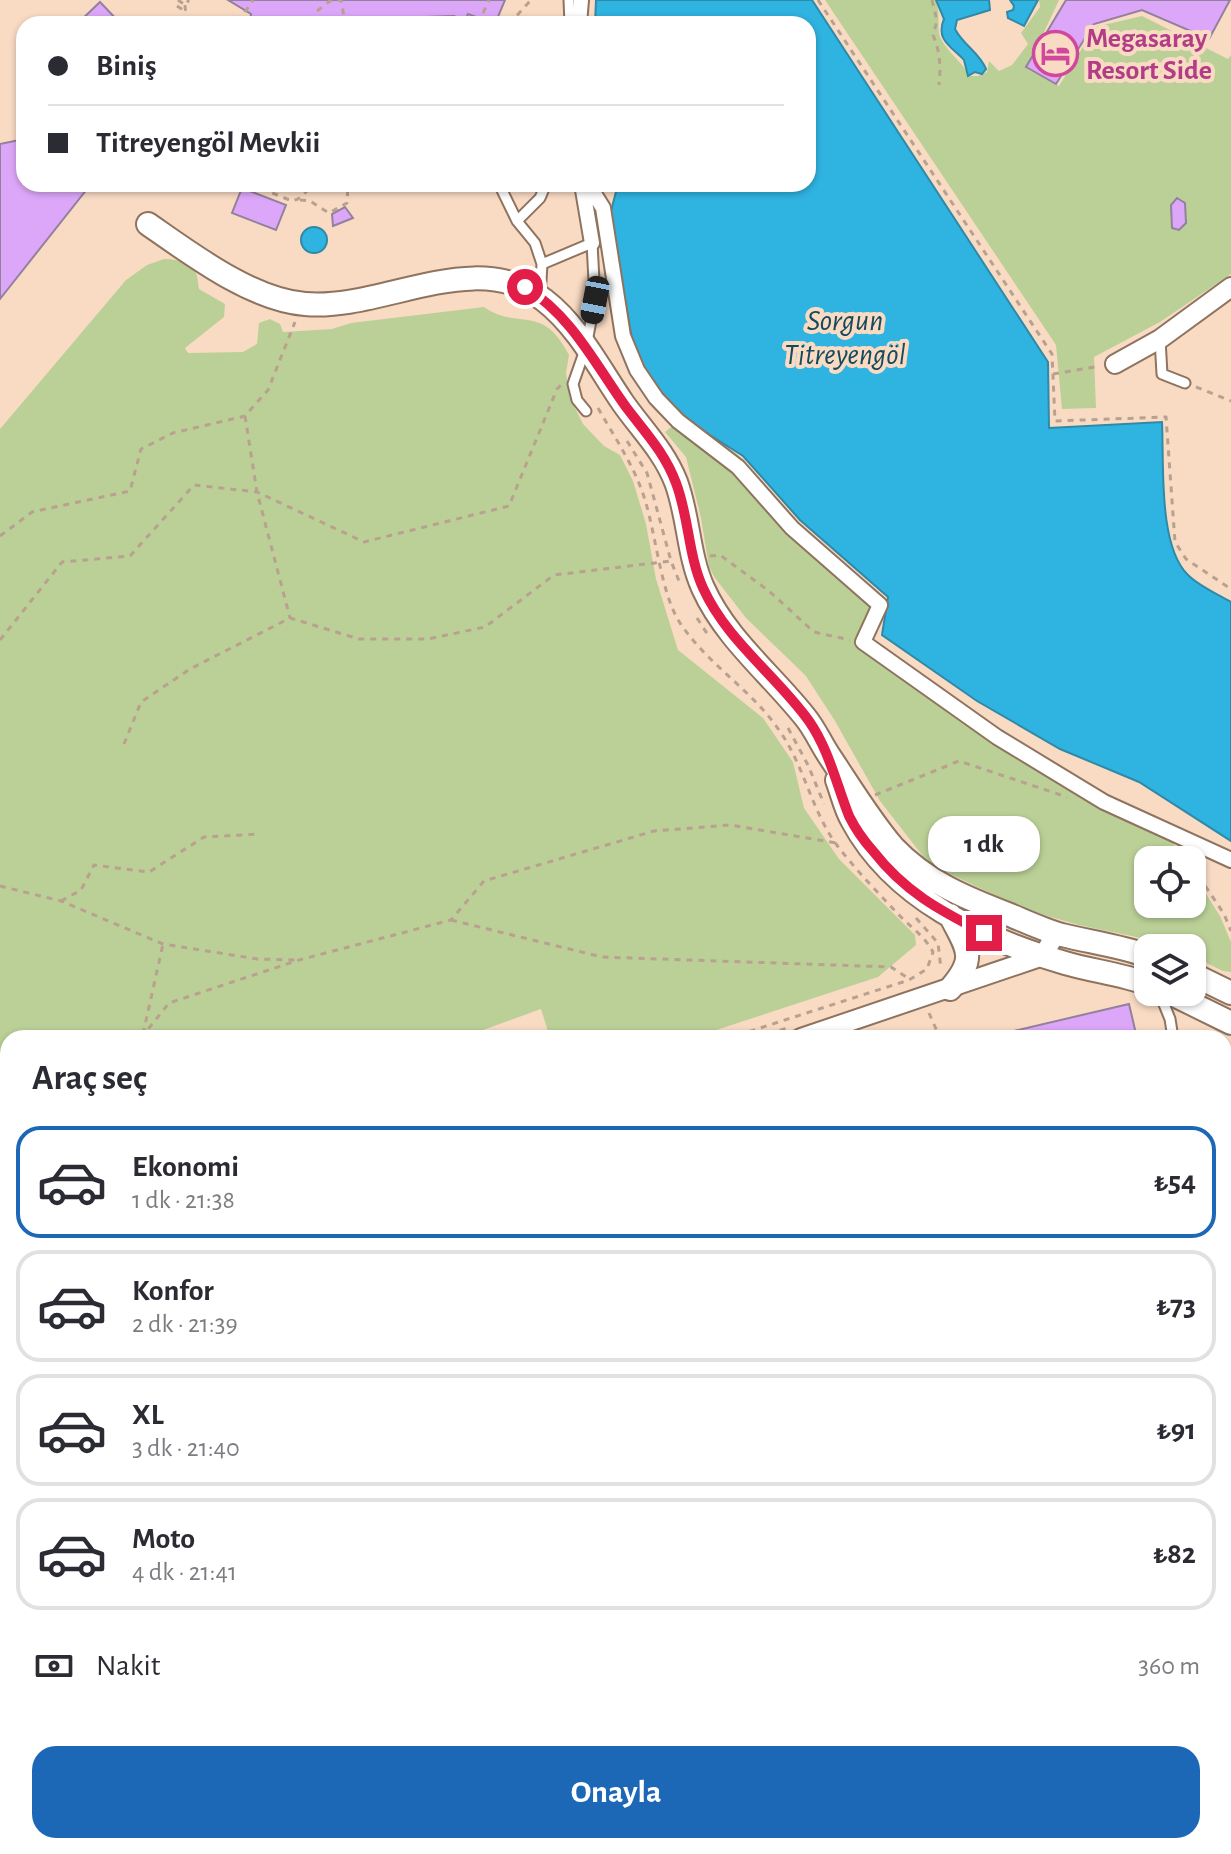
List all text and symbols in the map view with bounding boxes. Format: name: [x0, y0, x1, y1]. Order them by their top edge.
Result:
place label: Megasaray Resort Side: [1086, 25, 1212, 85]
hotel icon: Megasaray Resort Side: [1031, 29, 1079, 77]
text: Biniş: [96, 51, 156, 81]
text: Titreyengöl Mevkii: [96, 128, 320, 158]
route start: [507, 269, 543, 305]
car: [579, 274, 611, 326]
water label: Sorgun Titreyengöl: [784, 306, 906, 370]
callout: 1 dk: [928, 817, 1040, 873]
text: 1 dk: [964, 831, 1004, 857]
map controls: [1134, 846, 1206, 1006]
button: locate: [1134, 846, 1206, 918]
route end: [966, 915, 1002, 951]
button: layers: [1134, 934, 1206, 1006]
text: Araç seç: [32, 1060, 147, 1096]
icon: car: [36, 1146, 108, 1218]
text: Ekonomi: [132, 1152, 239, 1182]
text: ₺54: [1154, 1167, 1196, 1197]
text: 1 dk · 21:38: [132, 1187, 235, 1213]
icon: car: [36, 1270, 108, 1342]
text: Konfor: [132, 1276, 214, 1306]
text: ₺73: [1156, 1291, 1196, 1321]
text: 2 dk · 21:39: [132, 1311, 238, 1337]
icon: car: [36, 1394, 108, 1466]
text: XL: [132, 1400, 164, 1430]
text: ₺91: [1157, 1415, 1196, 1445]
text: 3 dk · 21:40: [132, 1435, 240, 1461]
icon: car: [36, 1518, 108, 1590]
text: Moto: [132, 1524, 195, 1554]
text: ₺82: [1153, 1539, 1196, 1569]
text: 4 dk · 21:41: [132, 1559, 237, 1585]
icon: cash: [32, 1644, 76, 1688]
text: Nakit: [96, 1651, 160, 1681]
text: 360 m: [1138, 1653, 1200, 1679]
button: Onayla: [32, 1746, 1200, 1838]

